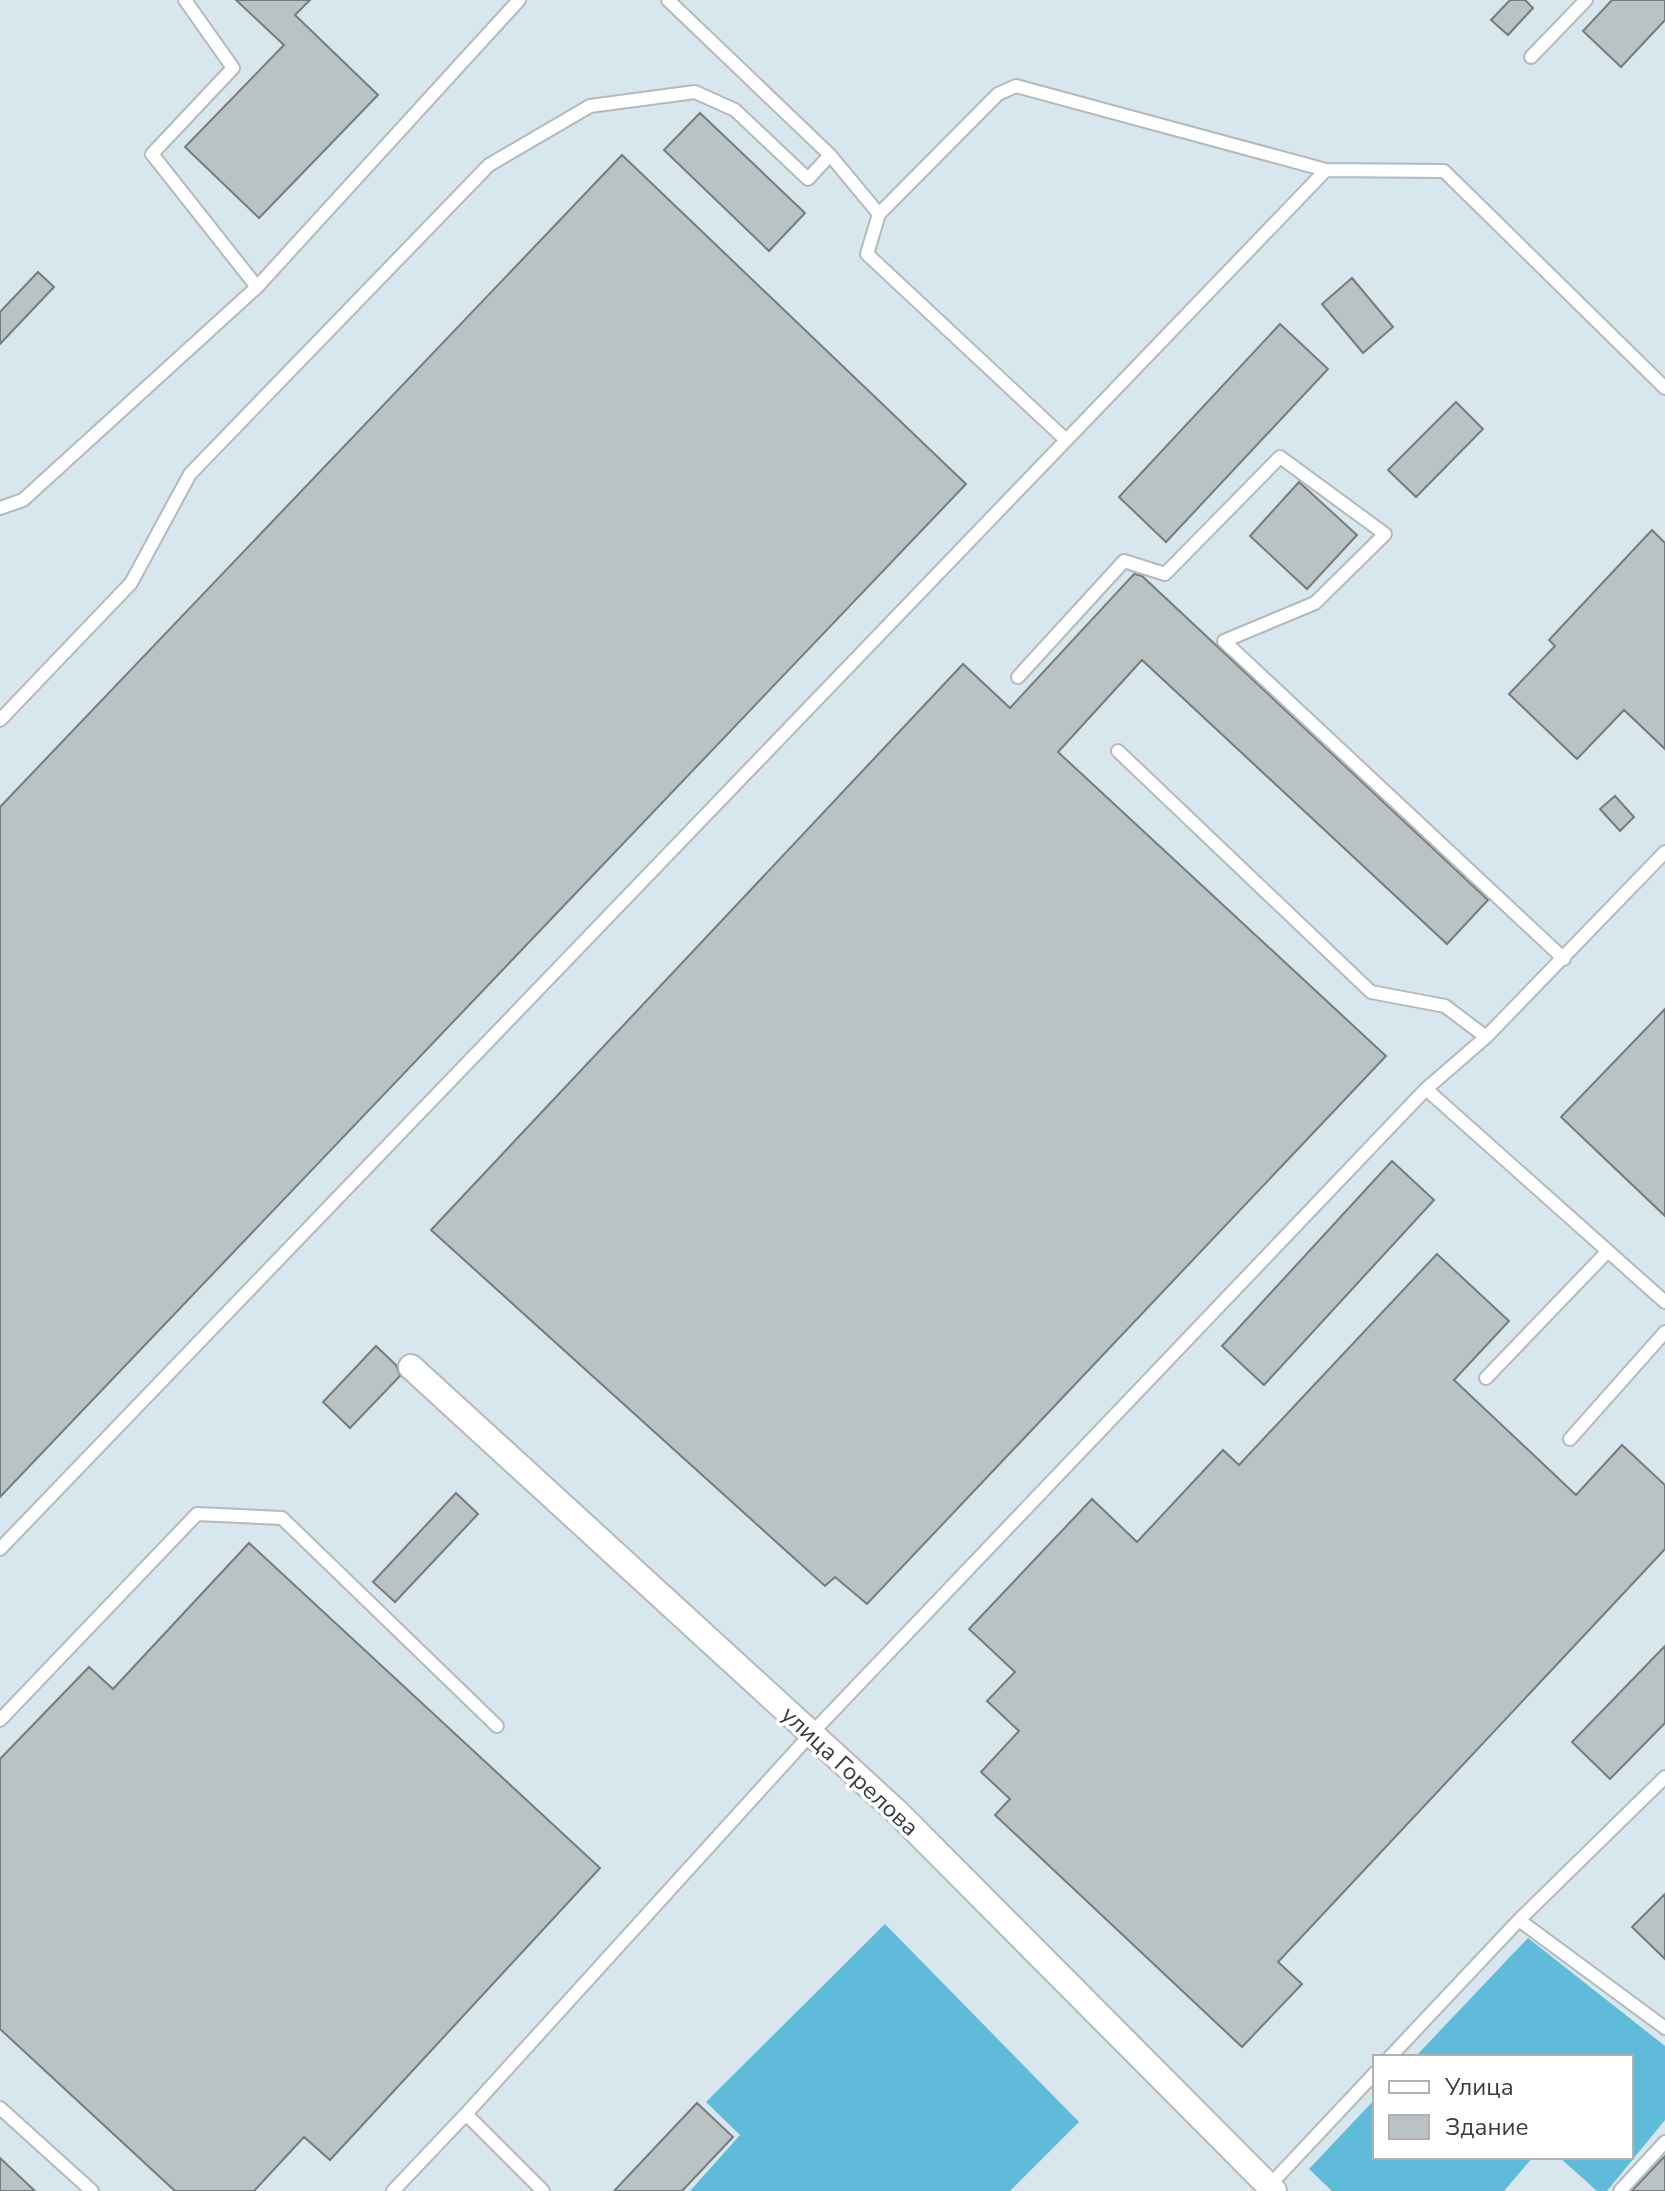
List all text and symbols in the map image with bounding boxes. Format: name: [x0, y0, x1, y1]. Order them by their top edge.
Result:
street label: улица Горелова: [774, 1699, 926, 1843]
legend: [1373, 2055, 1633, 2159]
text: Улица: [1444, 2071, 1514, 2103]
text: Здание: [1445, 2111, 1529, 2143]

